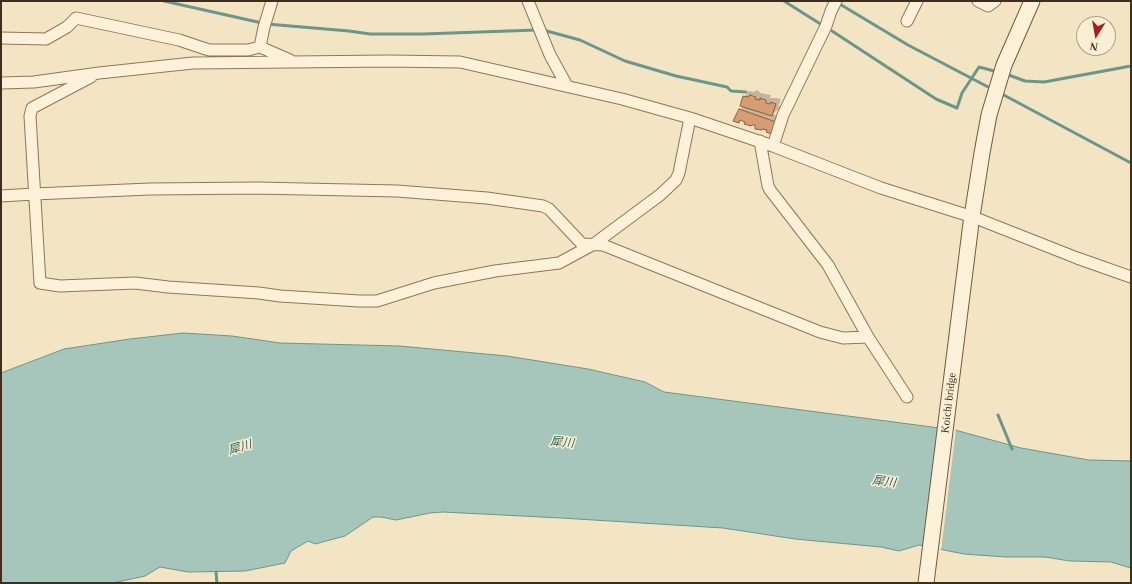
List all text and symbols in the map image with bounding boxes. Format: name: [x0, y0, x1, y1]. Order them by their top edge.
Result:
north arrow: [1076, 16, 1116, 56]
text: N: [1089, 40, 1099, 53]
street label: Koichi bridge: [939, 372, 959, 434]
water label: 犀川: [549, 435, 575, 451]
water label: 犀川: [226, 438, 254, 458]
water label: 犀川: [871, 473, 897, 491]

